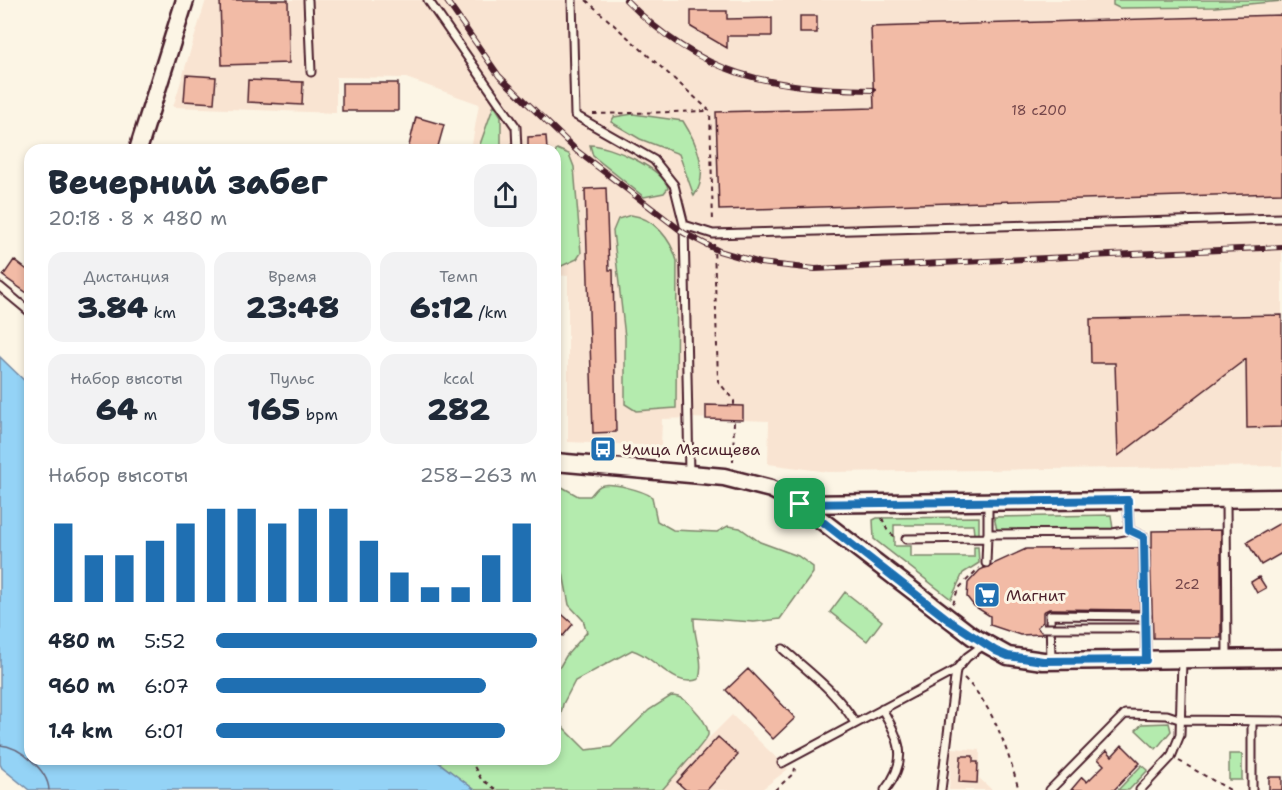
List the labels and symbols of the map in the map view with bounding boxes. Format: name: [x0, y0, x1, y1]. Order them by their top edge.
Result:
house number: 18 с200: [1011, 101, 1067, 119]
bus stop icon: Улица Мясищева: [588, 434, 618, 464]
place label: Улица Мясищева: [622, 439, 760, 460]
pin: [774, 478, 825, 529]
house number: 2c2: [1174, 575, 1200, 593]
supermarket icon: Магнит: [972, 580, 1002, 610]
place label: Магнит: [1006, 585, 1067, 606]

